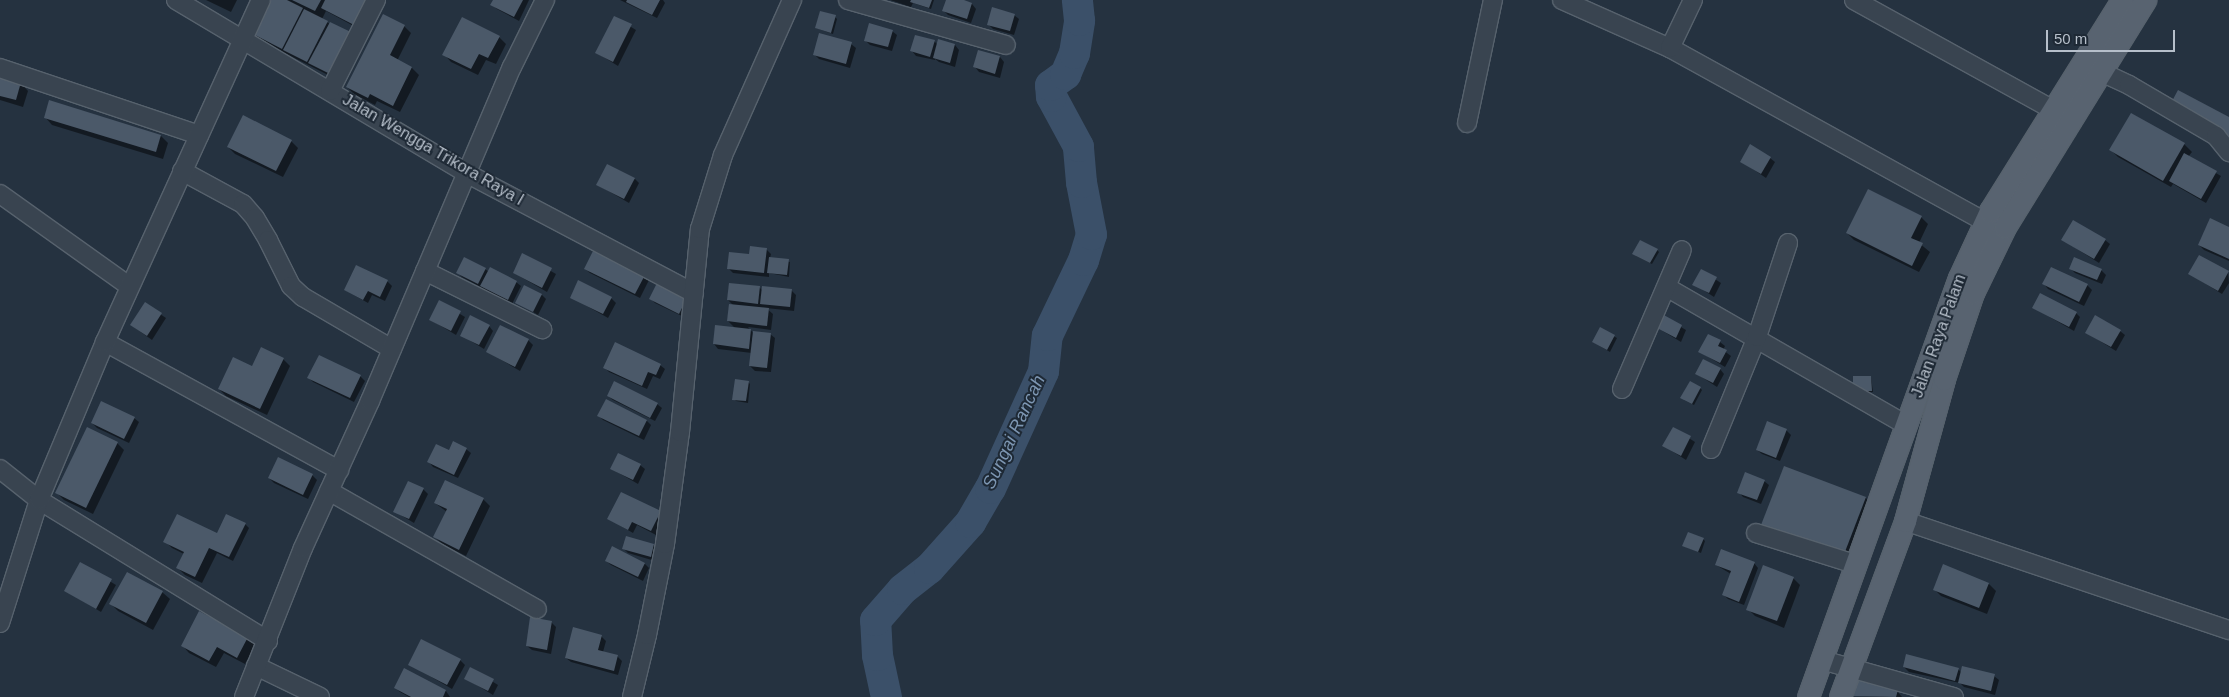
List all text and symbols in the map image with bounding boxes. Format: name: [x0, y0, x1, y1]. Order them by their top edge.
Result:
scale bar: [2049, 20, 2178, 52]
text: 50 m: [2054, 30, 2087, 47]
street label: Jalan Wengga Trikora Raya I: [339, 90, 527, 210]
street label: Jalan Raya Palam: [1908, 272, 1970, 400]
water label: Sungai Rancah: [978, 372, 1050, 492]

